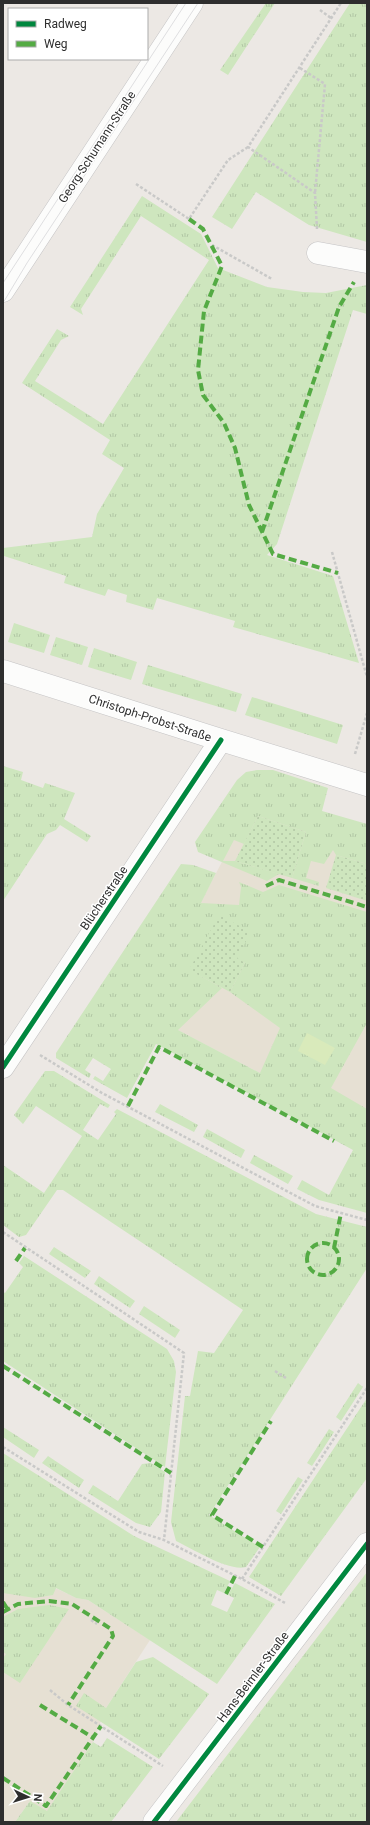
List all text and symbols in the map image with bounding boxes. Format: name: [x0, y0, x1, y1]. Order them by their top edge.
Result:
legend: [8, 8, 148, 60]
text: Radweg: [44, 17, 87, 31]
text: Weg: [44, 37, 68, 51]
street label: Georg-Schumann-Straße: [56, 88, 138, 206]
street label: Christoph-Probst-Straße: [87, 692, 213, 744]
street label: Blücherstraße: [77, 863, 131, 933]
street label: Hans-Beimler-Straße: [214, 1629, 292, 1725]
north arrow: [8, 1777, 48, 1817]
text: N: [31, 1793, 44, 1802]

